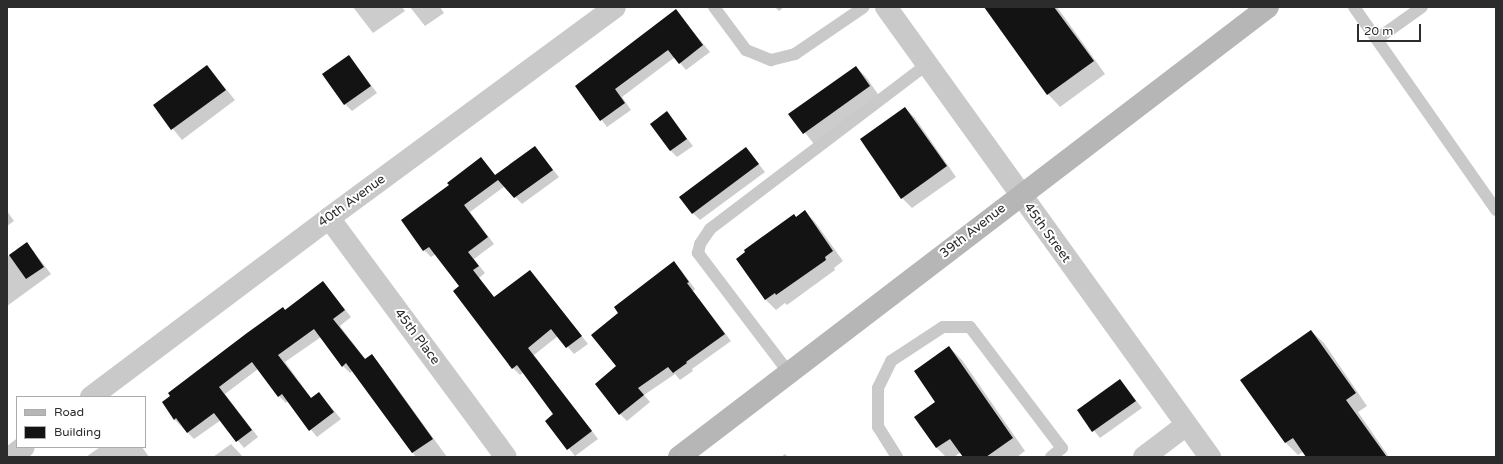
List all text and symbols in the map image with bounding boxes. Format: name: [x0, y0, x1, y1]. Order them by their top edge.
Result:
scale bar: [1359, 16, 1423, 42]
text: 20 m: [1364, 24, 1393, 38]
street label: 40th Avenue: [315, 171, 389, 231]
street label: 39th Avenue: [937, 200, 1009, 262]
street label: 45th Street: [1020, 200, 1074, 266]
street label: 45th Place: [391, 306, 443, 368]
legend: [16, 396, 146, 448]
text: Road: [54, 405, 84, 419]
text: Building: [54, 425, 101, 439]

